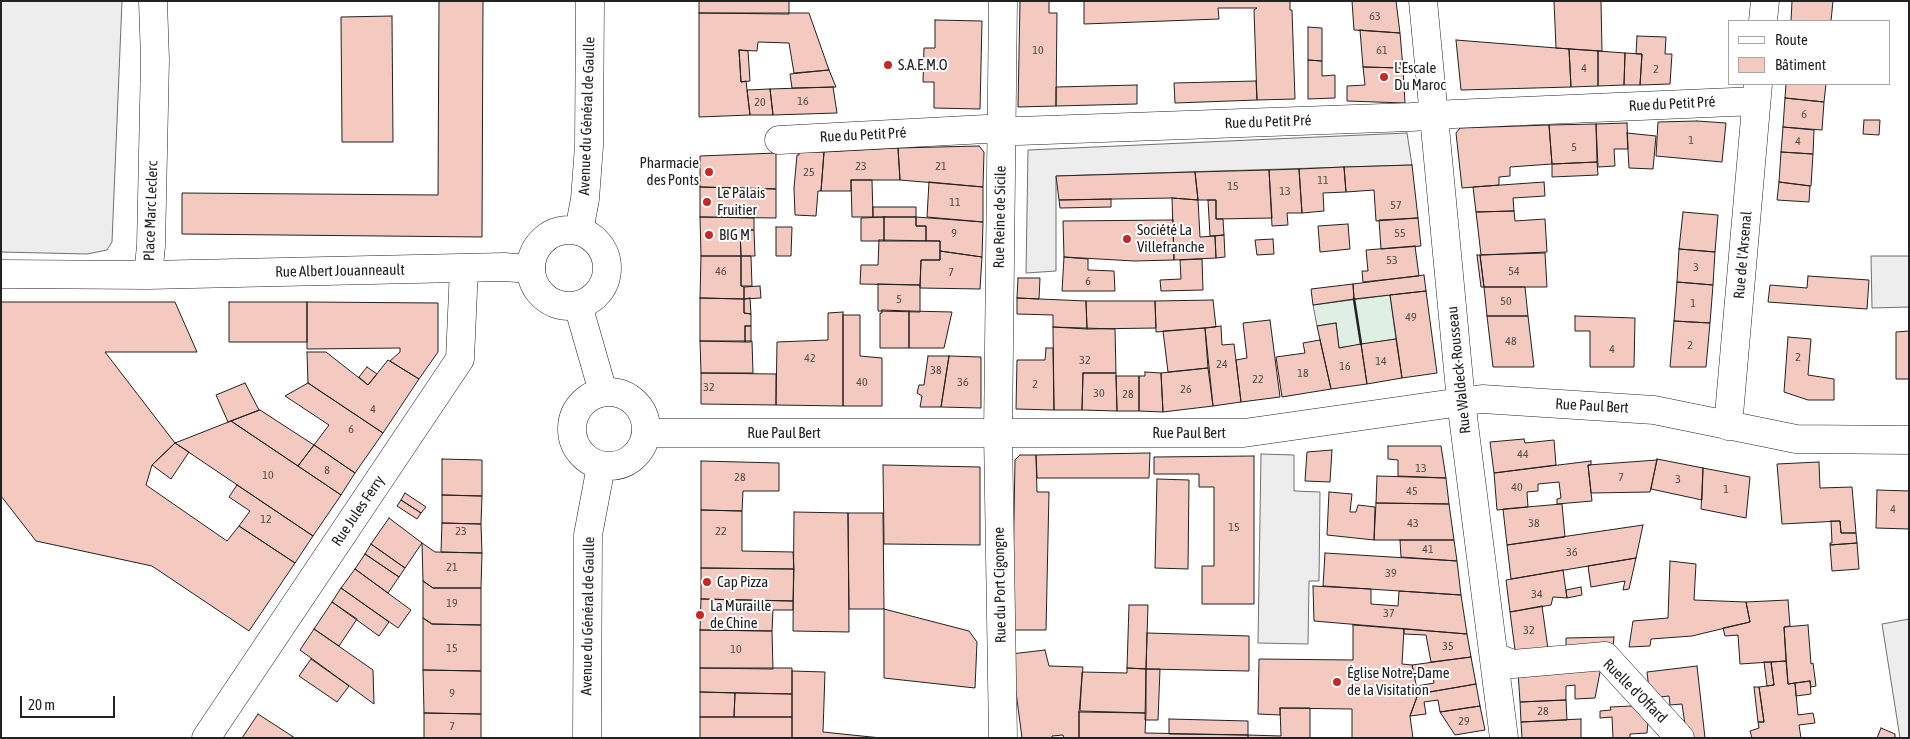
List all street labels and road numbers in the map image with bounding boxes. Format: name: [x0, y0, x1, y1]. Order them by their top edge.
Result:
street label: Avenue du Général de Gaulle: [575, 36, 599, 196]
street label: Rue du Petit Pré: [1628, 93, 1716, 115]
street label: Rue du Petit Pré: [1224, 111, 1312, 133]
street label: Rue du Petit Pré: [819, 124, 907, 146]
street label: Place Marc Leclerc: [140, 160, 162, 262]
street label: Rue Reine de Sicile: [990, 165, 1010, 269]
street label: Rue de l'Arsenal: [1730, 210, 1756, 300]
street label: Rue Albert Jouanneault: [275, 261, 405, 281]
street label: Rue Waldeck-Rousseau: [1443, 305, 1475, 435]
street label: Rue Paul Bert: [1555, 395, 1629, 417]
street label: Rue Paul Bert: [747, 424, 821, 442]
street label: Rue Paul Bert: [1152, 424, 1226, 442]
street label: Rue Jules Ferry: [328, 472, 388, 550]
street label: Rue du Port Cigongne: [990, 527, 1010, 643]
street label: Avenue du Général de Gaulle: [578, 536, 598, 696]
street label: Ruelle d'Offard: [1599, 655, 1671, 727]

